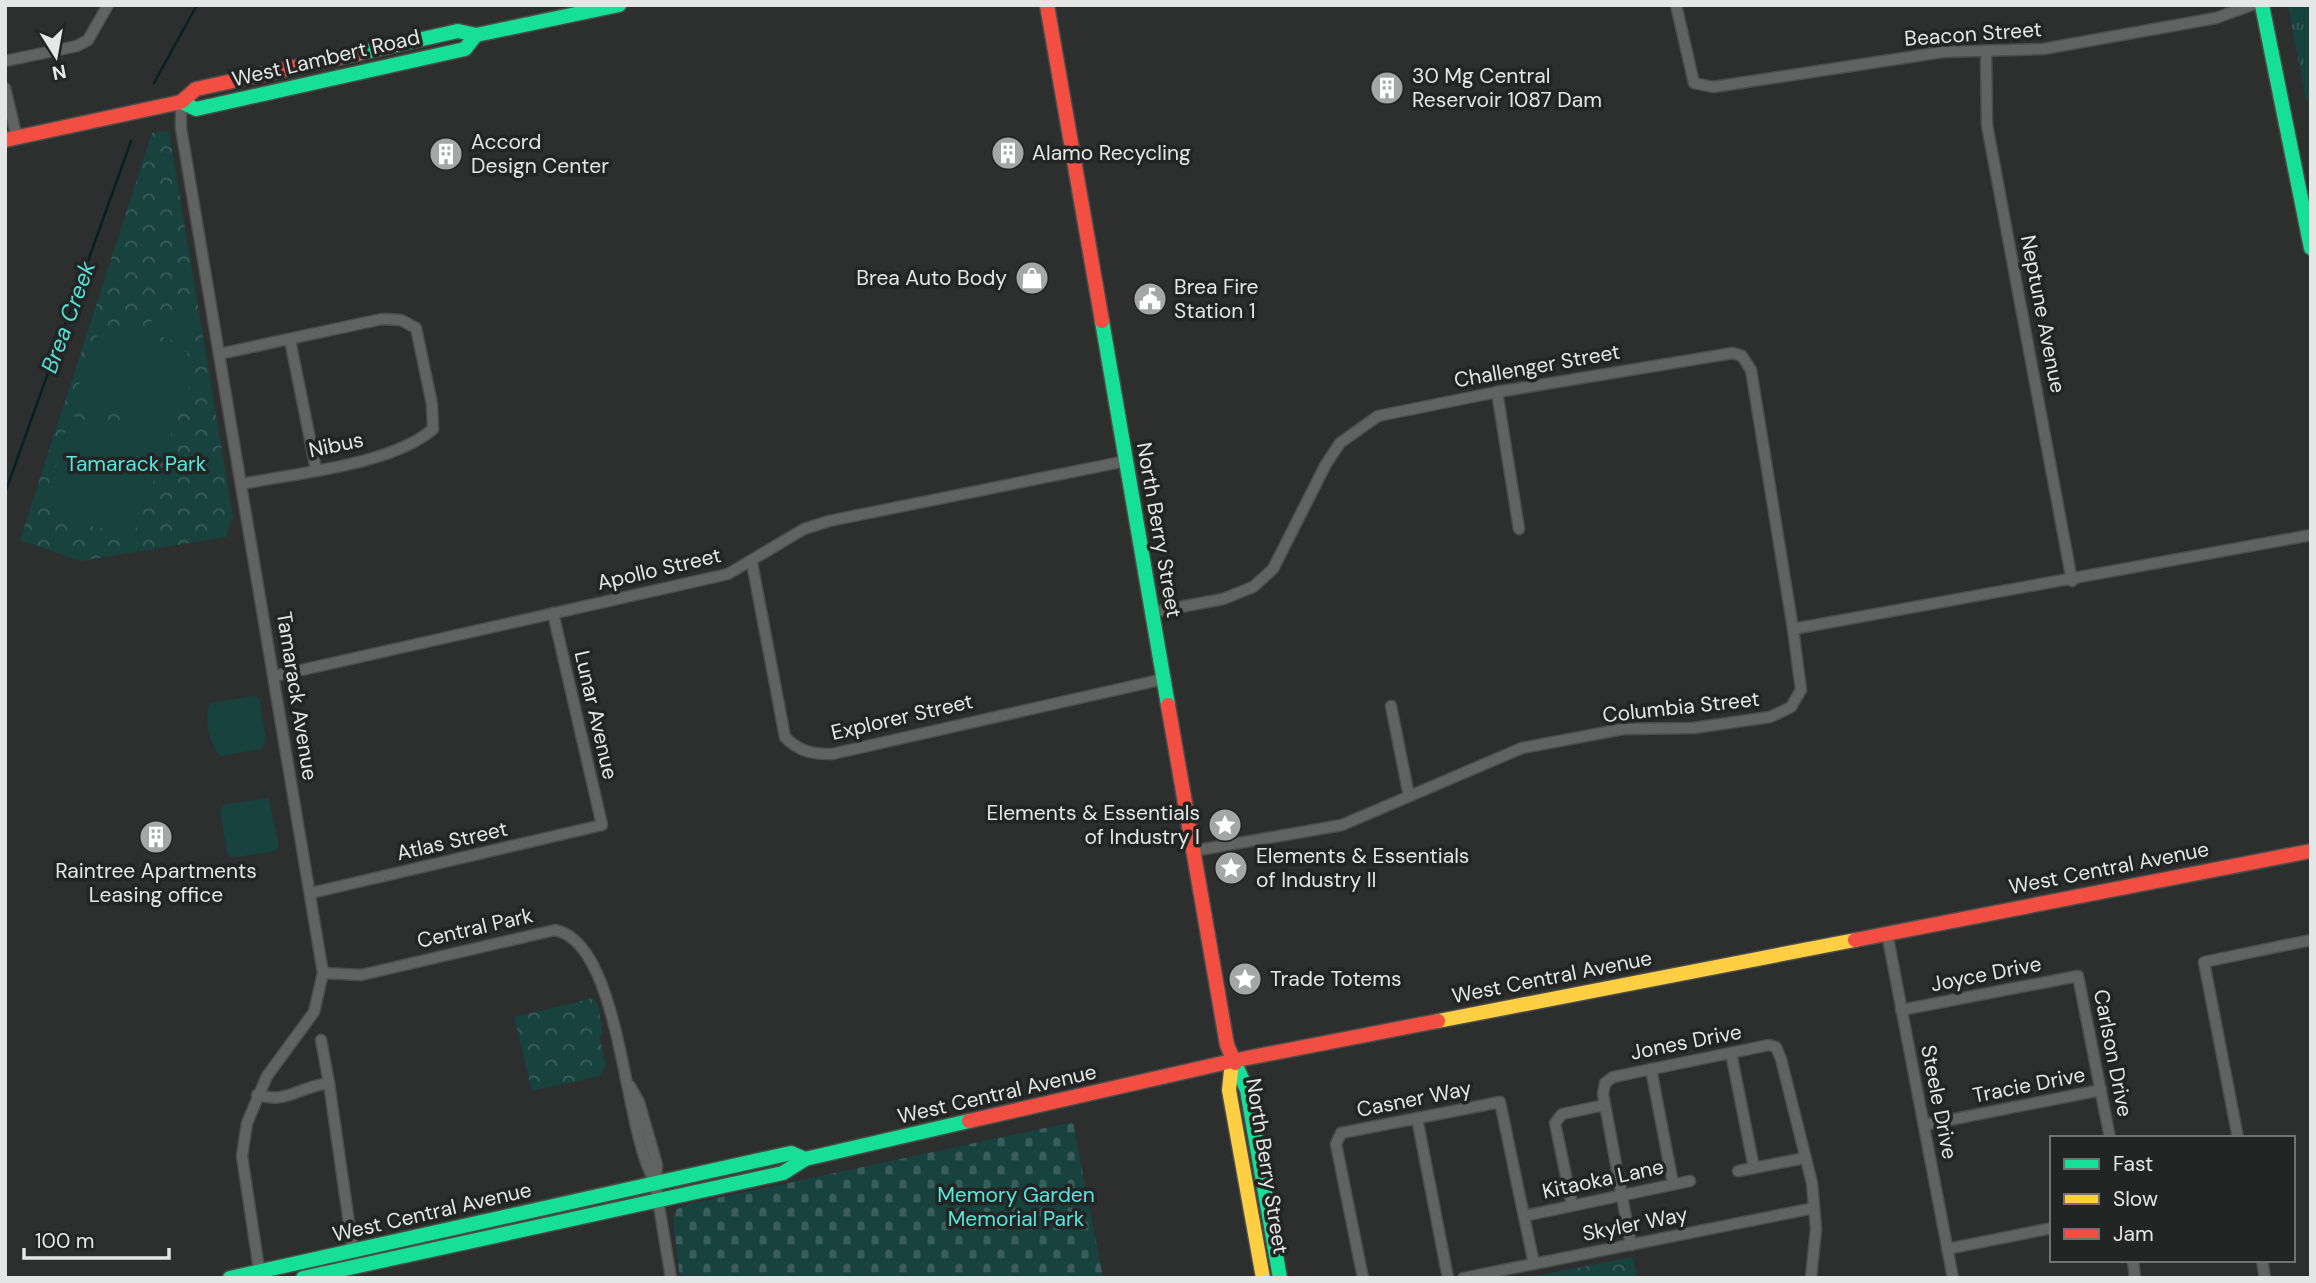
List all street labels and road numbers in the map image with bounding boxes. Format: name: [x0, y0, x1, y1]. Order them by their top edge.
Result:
street label: Beacon Street: [1903, 15, 2043, 53]
street label: West Lambert Road: [229, 23, 423, 93]
street label: Neptune Avenue: [2014, 233, 2072, 395]
street label: Challenger Street: [1452, 338, 1622, 394]
street label: Nibus: [306, 426, 366, 464]
street label: North Berry Street: [1130, 440, 1188, 620]
street label: Apollo Street: [594, 541, 724, 597]
street label: Tamarack Avenue: [270, 610, 324, 782]
street label: Lunar Avenue: [568, 648, 624, 782]
street label: Columbia Street: [1601, 685, 1761, 729]
street label: Explorer Street: [828, 687, 976, 747]
street label: Atlas Street: [394, 815, 510, 867]
street label: West Central Avenue: [2007, 835, 2211, 901]
street label: Central Park: [414, 901, 536, 955]
street label: West Central Avenue: [1450, 944, 1654, 1010]
street label: Joyce Drive: [1928, 950, 2044, 998]
street label: Carlson Drive: [2087, 987, 2139, 1119]
street label: Jones Drive: [1628, 1017, 1744, 1067]
street label: Steele Drive: [1914, 1042, 1964, 1162]
street label: West Central Avenue: [895, 1057, 1099, 1130]
street label: Tracie Drive: [1970, 1060, 2088, 1110]
street label: Casner Way: [1354, 1074, 1474, 1124]
street label: North Berry Street: [1239, 1076, 1295, 1256]
street label: Kitaoka Lane: [1540, 1152, 1666, 1206]
street label: West Central Avenue: [330, 1175, 534, 1248]
street label: Skyler Way: [1580, 1200, 1690, 1248]

